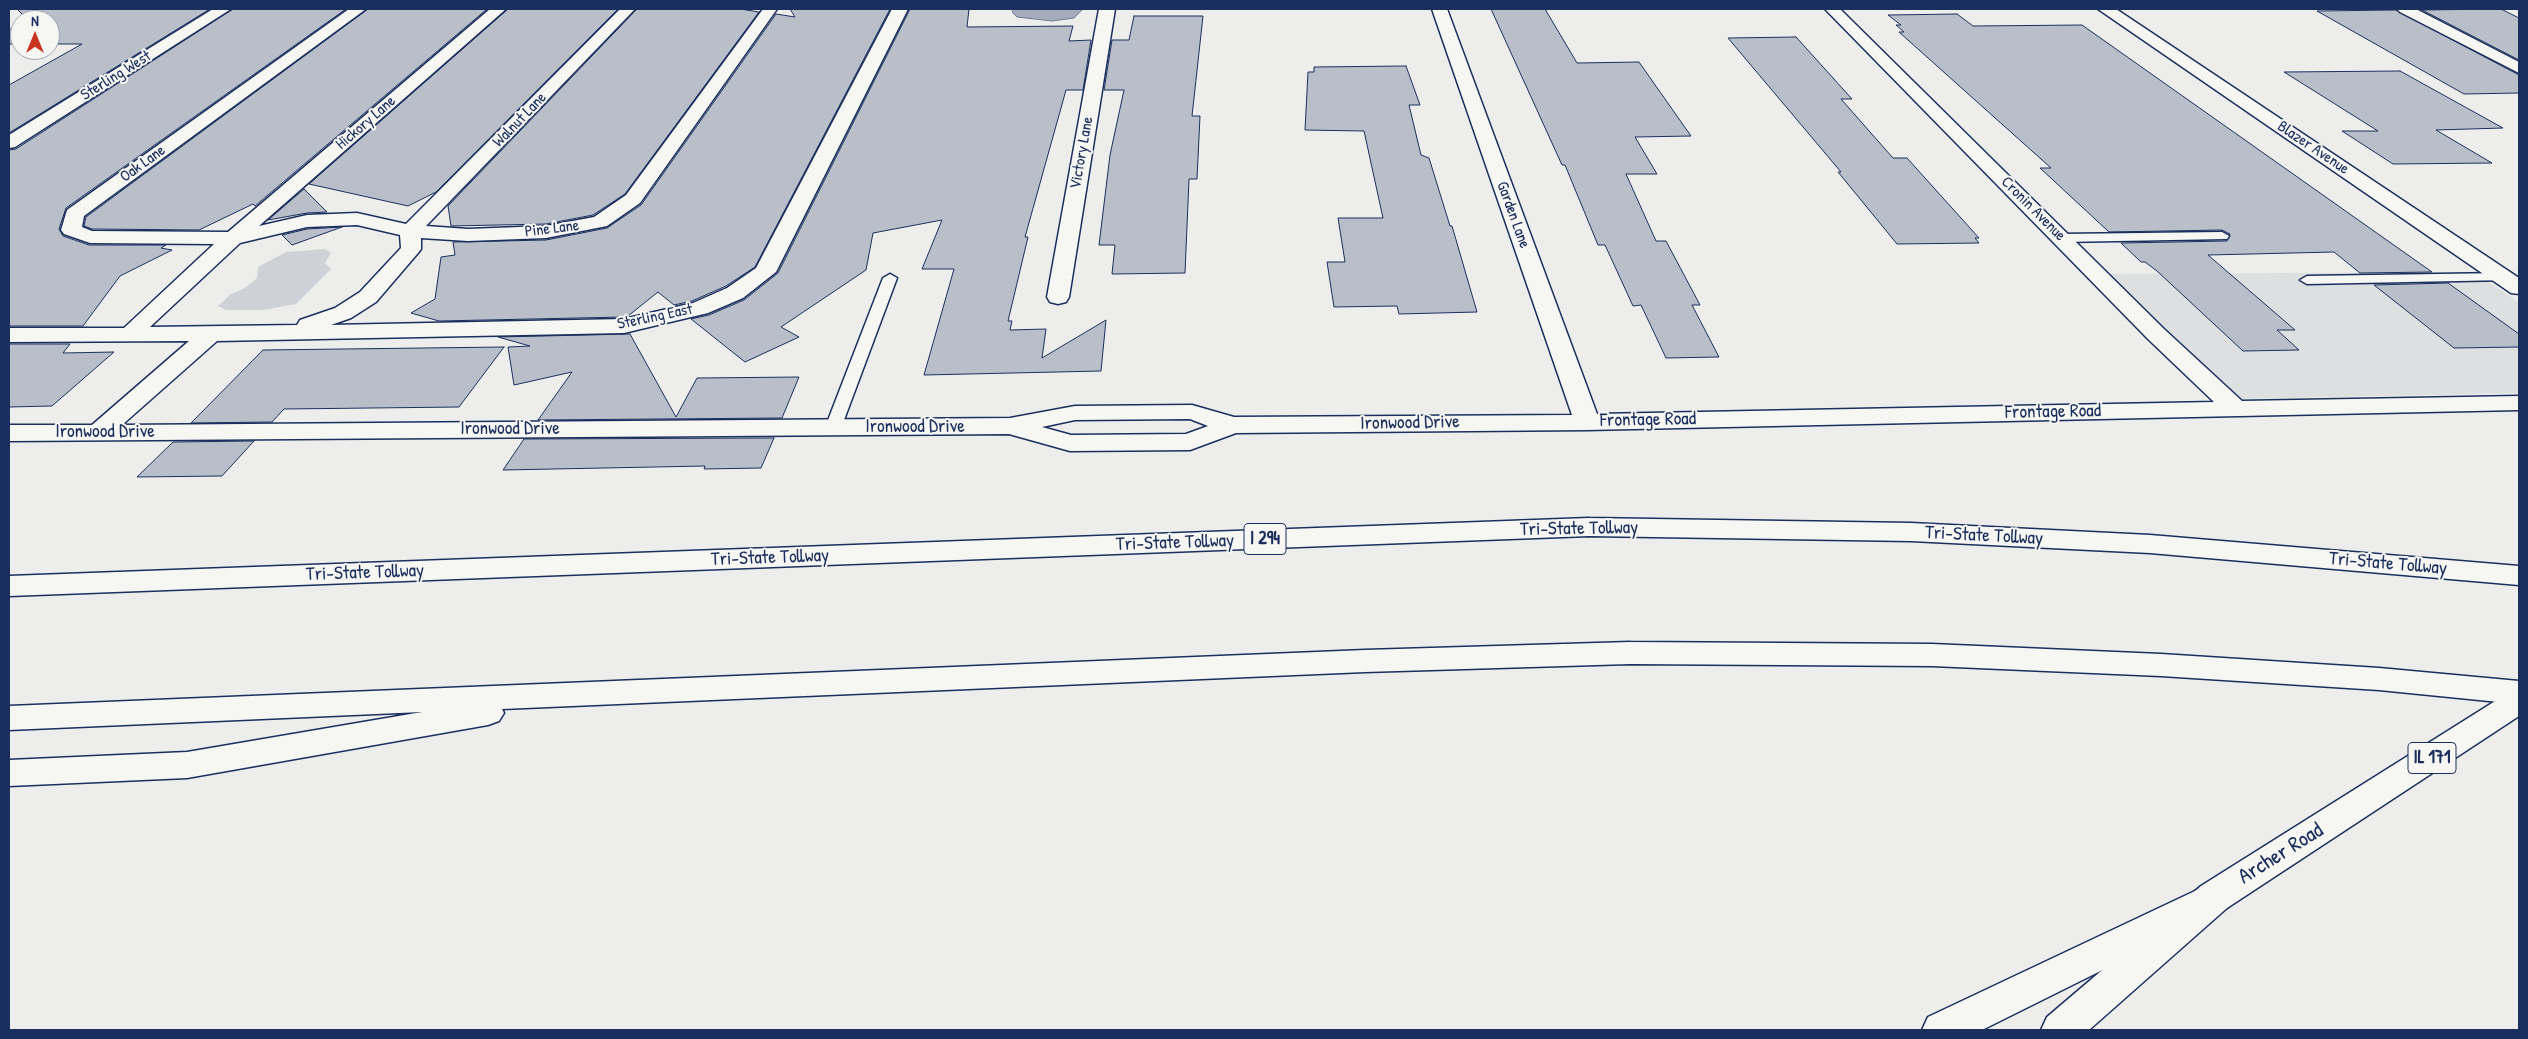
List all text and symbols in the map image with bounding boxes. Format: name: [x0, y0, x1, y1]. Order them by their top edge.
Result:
north arrow: [10, 10, 60, 60]
text: N: [31, 11, 39, 30]
street label: Sterling West: [77, 47, 155, 105]
street label: Walnut Lane: [489, 89, 551, 151]
street label: Hickory Lane: [332, 92, 400, 154]
street label: Victory Lane: [1066, 115, 1098, 191]
street label: Blazer Avenue: [2274, 117, 2352, 179]
street label: Oak Lane: [117, 141, 169, 187]
street label: Cronin Avenue: [1997, 173, 2069, 245]
street label: Garden Lane: [1492, 179, 1534, 251]
street label: Pine Lane: [524, 216, 580, 242]
street label: Sterling East: [616, 300, 694, 334]
street label: Frontage Road: [2005, 400, 2101, 424]
street label: Frontage Road: [1600, 408, 1696, 432]
street label: Ironwood Drive: [1360, 411, 1460, 435]
street label: Ironwood Drive: [865, 416, 965, 438]
street label: Ironwood Drive: [460, 418, 560, 440]
street label: Ironwood Drive: [55, 421, 155, 443]
street label: Tri-State Tollway: [1520, 517, 1638, 541]
street label: Tri-State Tollway: [1924, 522, 2044, 550]
road number: I 294: [1244, 524, 1286, 554]
street label: Tri-State Tollway: [1115, 530, 1235, 556]
street label: Tri-State Tollway: [710, 545, 830, 571]
street label: Tri-State Tollway: [2328, 547, 2448, 581]
street label: Tri-State Tollway: [305, 560, 425, 586]
road number: IL 171: [2408, 742, 2456, 774]
street label: Archer Road: [2234, 818, 2328, 890]

